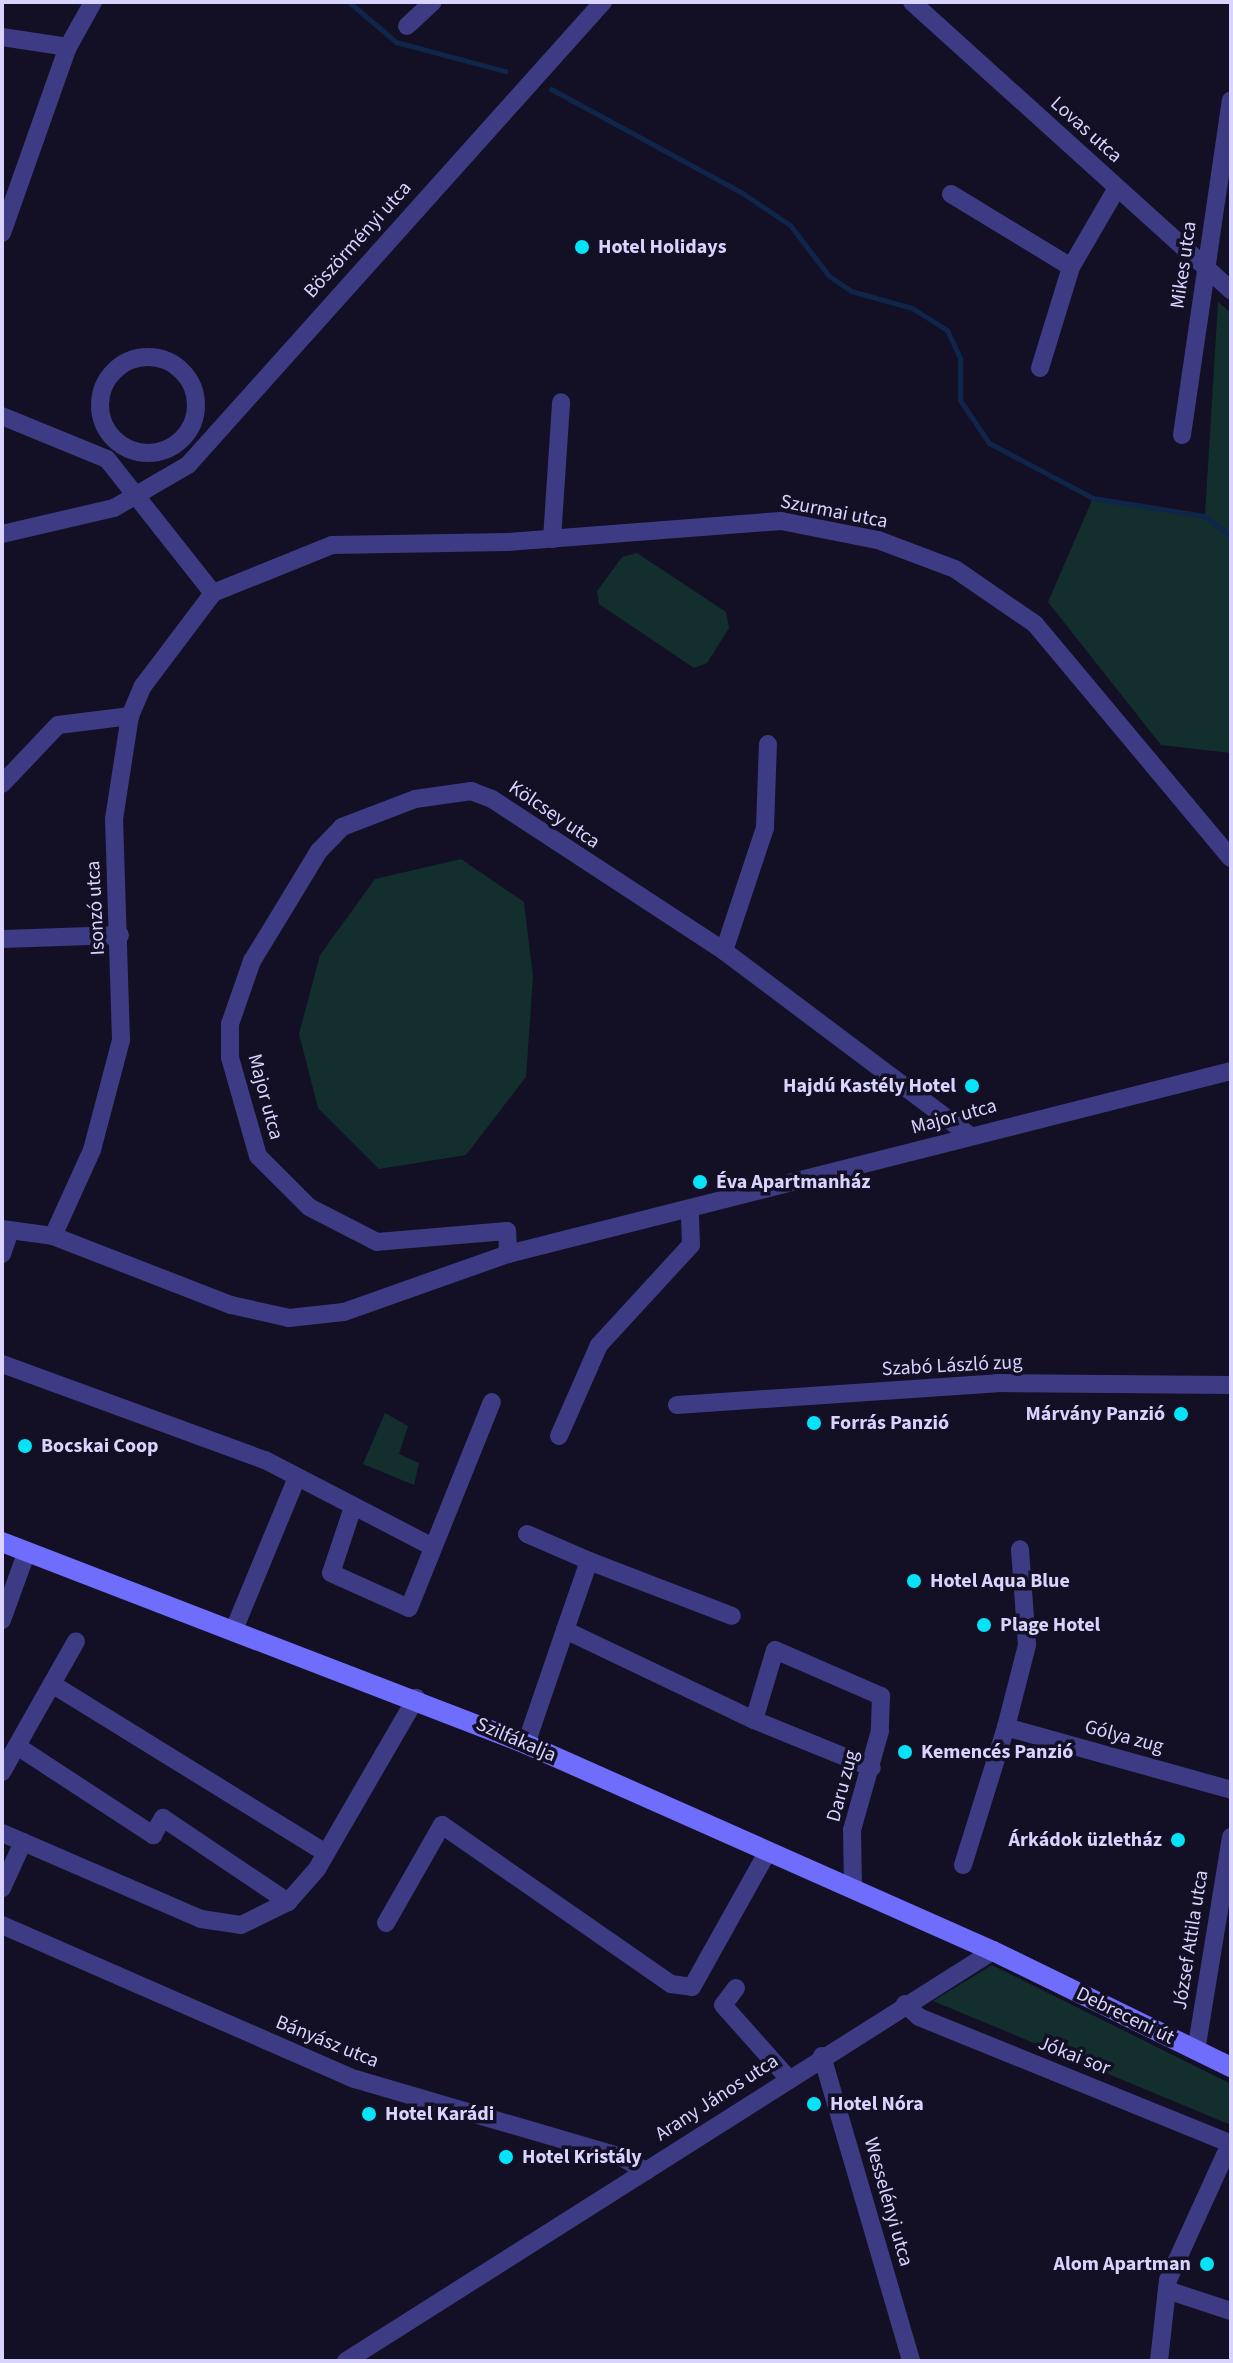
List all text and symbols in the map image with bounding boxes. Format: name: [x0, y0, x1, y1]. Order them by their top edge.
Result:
street label: Lovas utca: [1045, 92, 1127, 168]
street label: Böszörményi utca: [299, 177, 417, 303]
street label: Mikes utca: [1166, 220, 1202, 310]
place label: Hotel Holidays: [598, 235, 727, 259]
marker: Hotel Holidays: [573, 238, 591, 256]
street label: Szurmai utca: [778, 490, 890, 534]
street label: Kölcsey utca: [504, 776, 604, 854]
street label: Isonzó utca: [82, 860, 110, 956]
street label: Major utca: [242, 1052, 288, 1142]
place label: Hajdú Kastély Hotel: [783, 1074, 956, 1098]
marker: Hajdú Kastély Hotel: [963, 1077, 981, 1095]
street label: Major utca: [909, 1094, 999, 1140]
place label: Éva Apartmanház: [716, 1170, 870, 1194]
marker: Éva Apartmanház: [691, 1173, 709, 1191]
street label: Szabó László zug: [881, 1350, 1023, 1382]
place label: Márvány Panzió: [1026, 1402, 1165, 1426]
marker: Márvány Panzió: [1172, 1405, 1190, 1423]
place label: Forrás Panzió: [830, 1411, 949, 1435]
marker: Forrás Panzió: [805, 1414, 823, 1432]
place label: Bocskai Coop: [41, 1434, 159, 1458]
marker: Bocskai Coop: [16, 1437, 34, 1455]
place label: Hotel Aqua Blue: [930, 1569, 1070, 1593]
marker: Hotel Aqua Blue: [905, 1572, 923, 1590]
place label: Plage Hotel: [1000, 1613, 1100, 1637]
marker: Plage Hotel: [975, 1616, 993, 1634]
street label: Szilfákalja: [472, 1712, 560, 1768]
street label: Gólya zug: [1082, 1715, 1166, 1759]
place label: Kemencés Panzió: [921, 1740, 1073, 1764]
marker: Kemencés Panzió: [896, 1743, 914, 1761]
street label: Daru zug: [822, 1747, 864, 1825]
place label: Árkádok üzletház: [1009, 1828, 1162, 1852]
marker: Árkádok üzletház: [1169, 1831, 1187, 1849]
street label: József Attila utca: [1168, 1868, 1214, 2012]
street label: Debreceni út: [1072, 1982, 1178, 2050]
street label: Bányász utca: [272, 2010, 382, 2074]
street label: Jókai sor: [1035, 2031, 1113, 2081]
street label: Arany János utca: [651, 2049, 783, 2147]
place label: Hotel Nóra: [830, 2092, 924, 2116]
marker: Hotel Nóra: [805, 2095, 823, 2113]
place label: Hotel Karádi: [385, 2102, 494, 2126]
marker: Hotel Karádi: [360, 2105, 378, 2123]
street label: Wesselényi utca: [858, 2135, 918, 2269]
place label: Hotel Kristály: [522, 2145, 642, 2169]
marker: Hotel Kristály: [497, 2148, 515, 2166]
place label: Alom Apartman: [1054, 2252, 1191, 2276]
marker: Alom Apartman: [1198, 2255, 1216, 2273]

